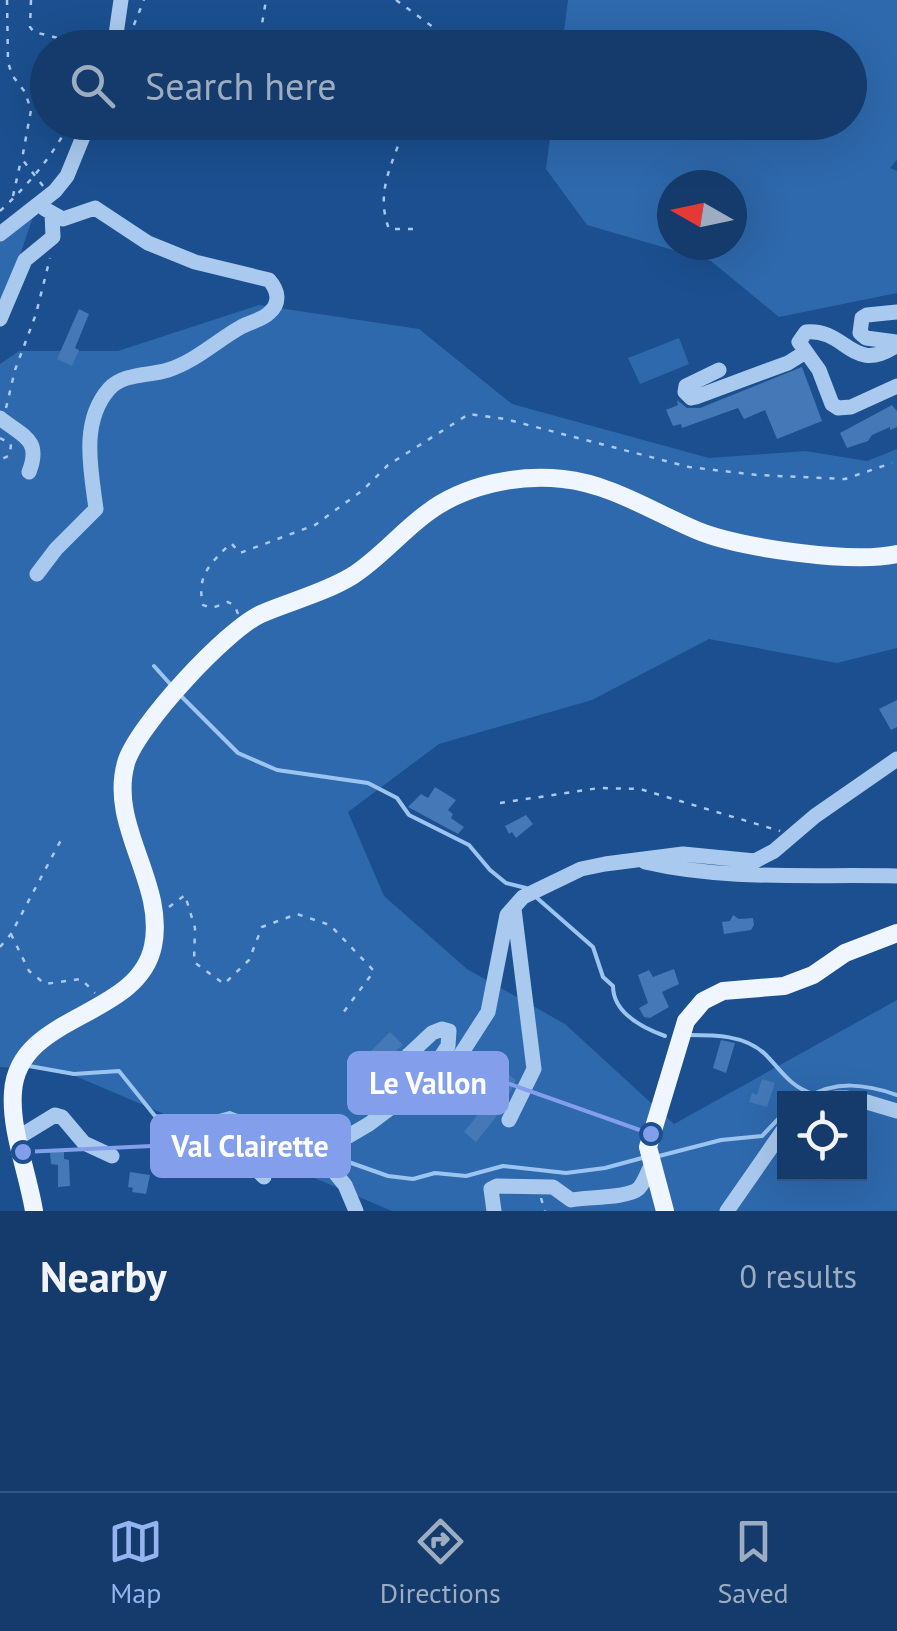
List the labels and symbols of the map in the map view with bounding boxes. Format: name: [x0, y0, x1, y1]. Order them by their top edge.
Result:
north arrow: [657, 170, 747, 260]
callout: Le Vallon: [349, 1053, 507, 1113]
text: Le Vallon: [369, 1063, 487, 1102]
callout: Val Clairette: [152, 1116, 349, 1176]
text: Val Clairette: [170, 1126, 329, 1165]

